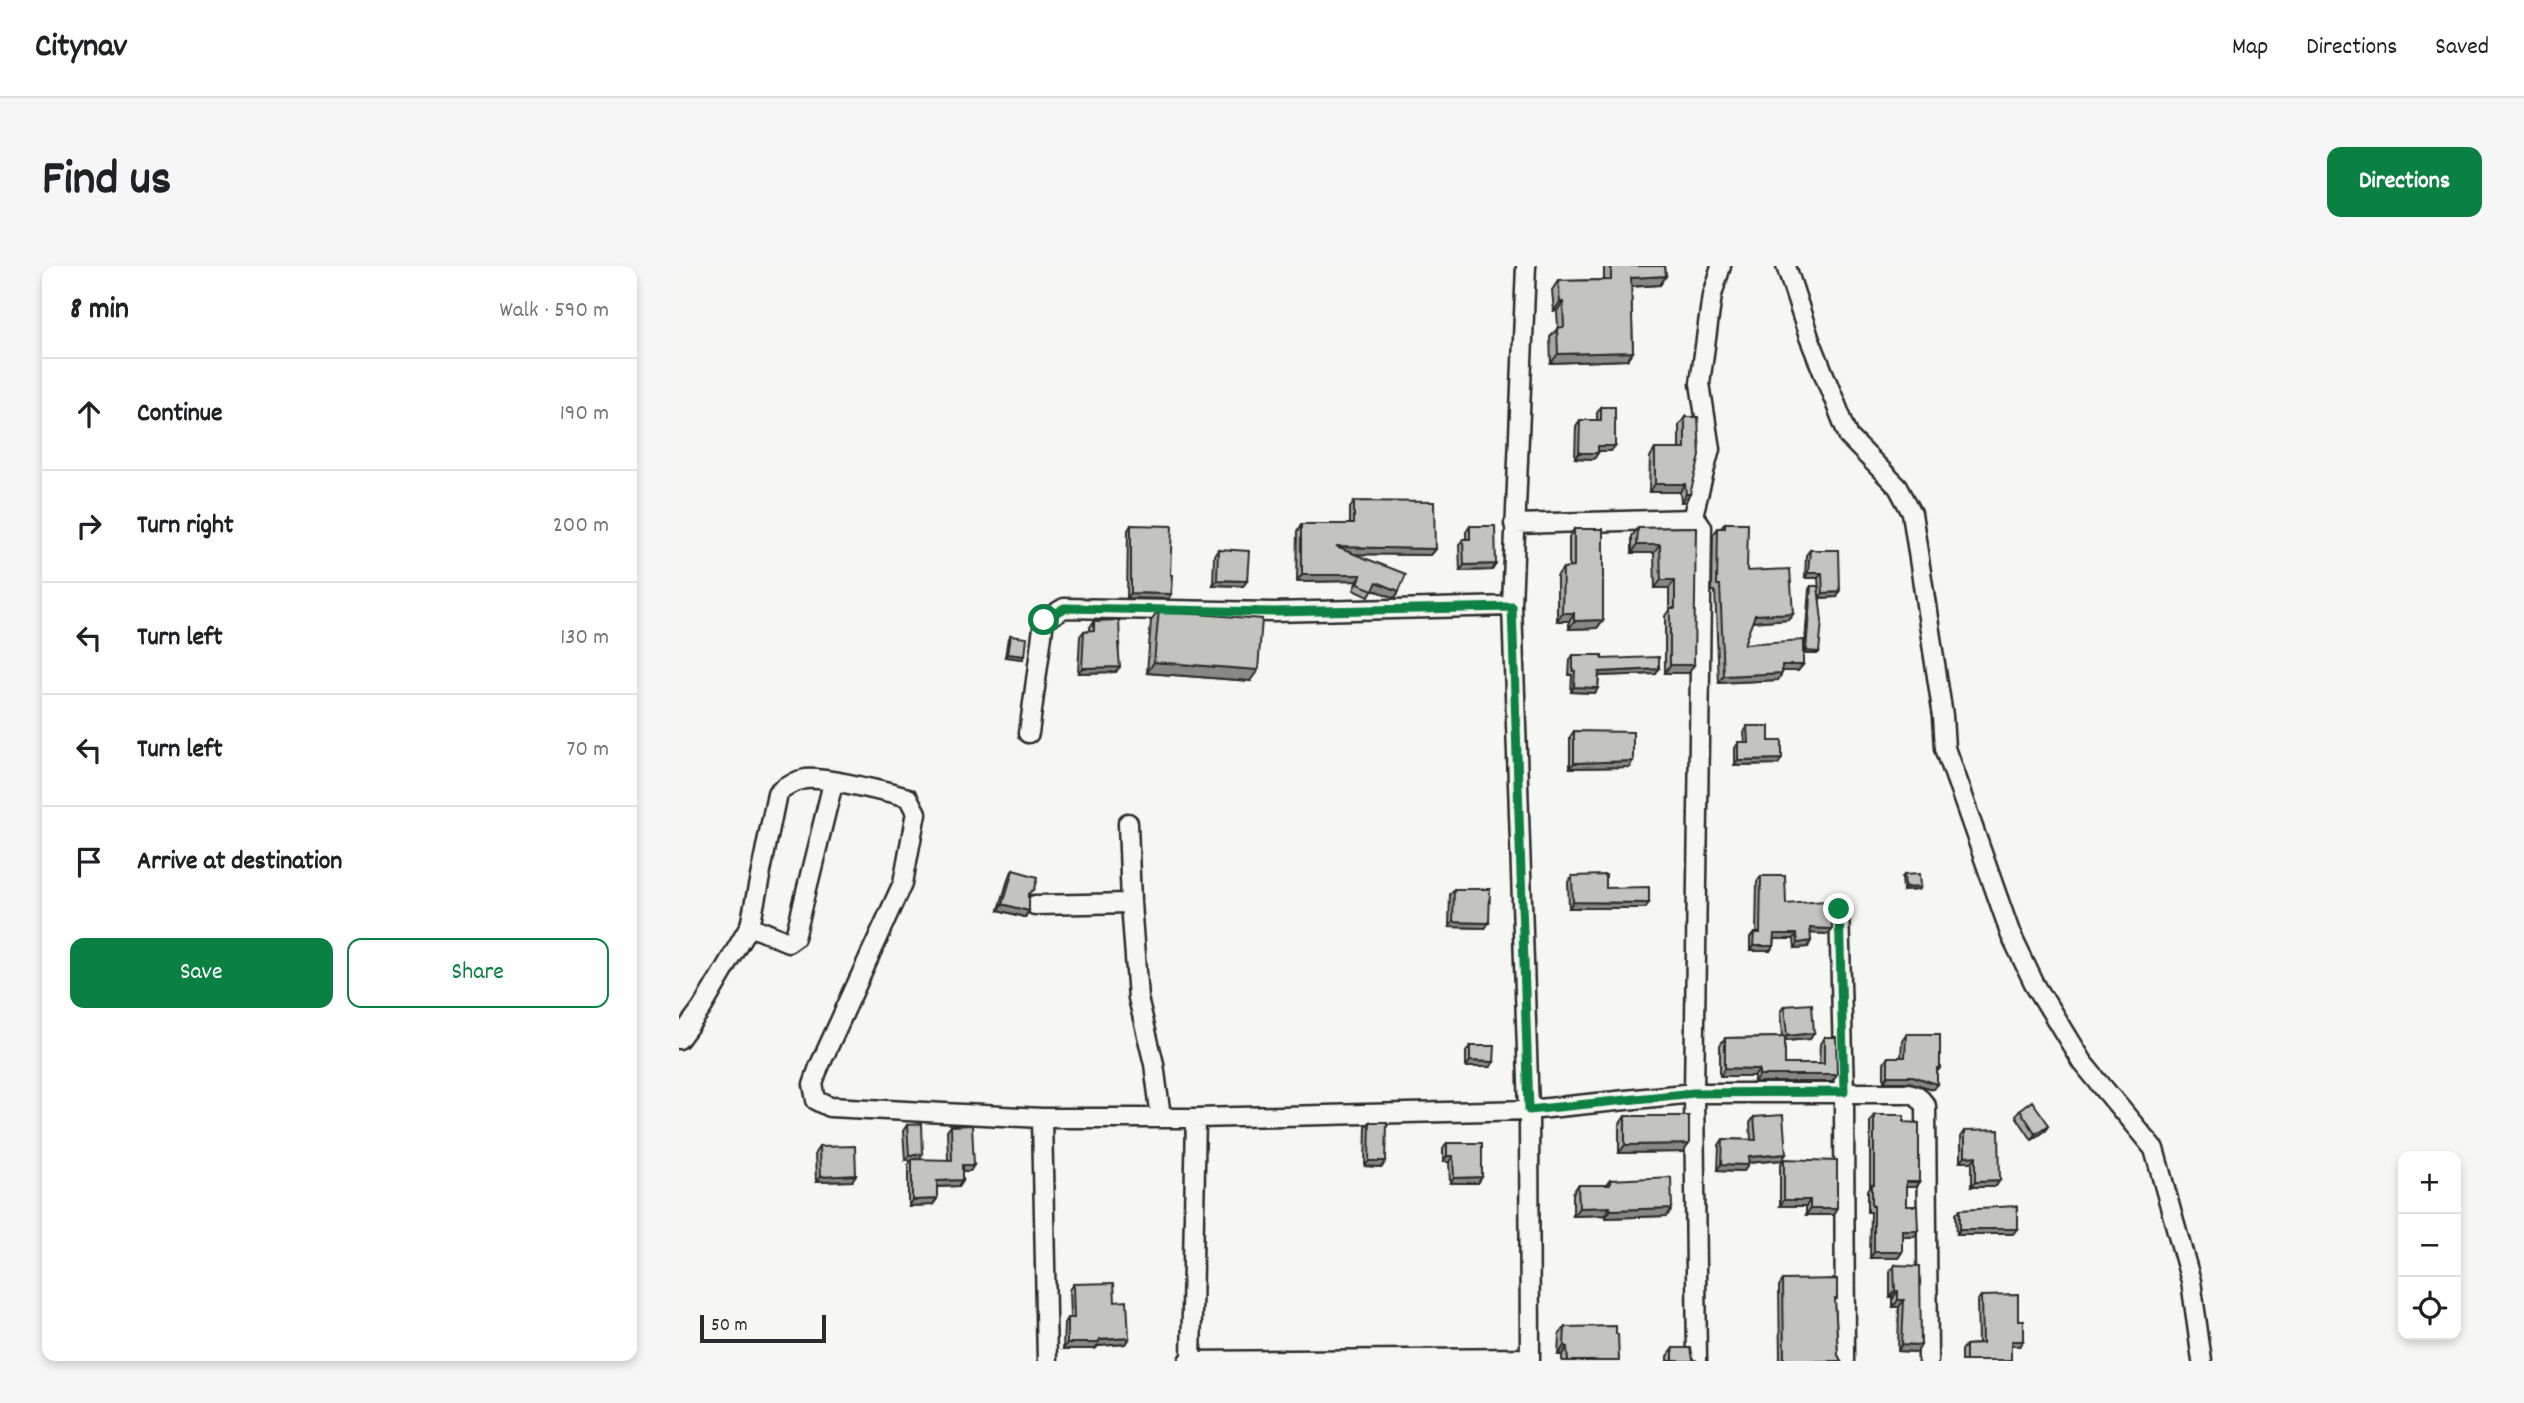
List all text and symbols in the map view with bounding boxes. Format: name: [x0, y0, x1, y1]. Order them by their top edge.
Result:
text: Citynav: [35, 25, 127, 72]
text: Map: [2232, 31, 2268, 65]
text: Directions: [2306, 31, 2397, 65]
text: Saved: [2435, 31, 2489, 65]
text: Find us: [42, 147, 171, 217]
button: Directions: [2327, 147, 2482, 217]
text: 8 min: [70, 290, 129, 333]
text: Walk · 590 m: [500, 295, 609, 328]
icon: ahead: [70, 395, 108, 433]
text: Continue: [137, 396, 222, 433]
text: 190 m: [560, 398, 609, 431]
icon: right: [70, 507, 108, 545]
text: Turn right: [137, 508, 234, 545]
text: 200 m: [553, 510, 609, 543]
route start: [1028, 604, 1059, 635]
icon: left: [70, 619, 108, 657]
text: Turn left: [137, 620, 223, 657]
text: 130 m: [560, 622, 609, 655]
icon: left: [70, 731, 108, 769]
text: Turn left: [137, 732, 223, 769]
text: 70 m: [567, 734, 609, 767]
icon: arrive: [70, 843, 108, 881]
text: Arrive at destination: [137, 844, 342, 881]
route end: [1823, 893, 1854, 924]
button: Save: [70, 938, 333, 1008]
button: Share: [347, 938, 609, 1008]
map controls: [2398, 1151, 2461, 1340]
button: +: [2398, 1151, 2461, 1214]
button: −: [2398, 1214, 2461, 1277]
button: locate: [2398, 1277, 2461, 1340]
scale bar: [700, 1312, 826, 1344]
text: 50 m: [711, 1313, 748, 1340]

